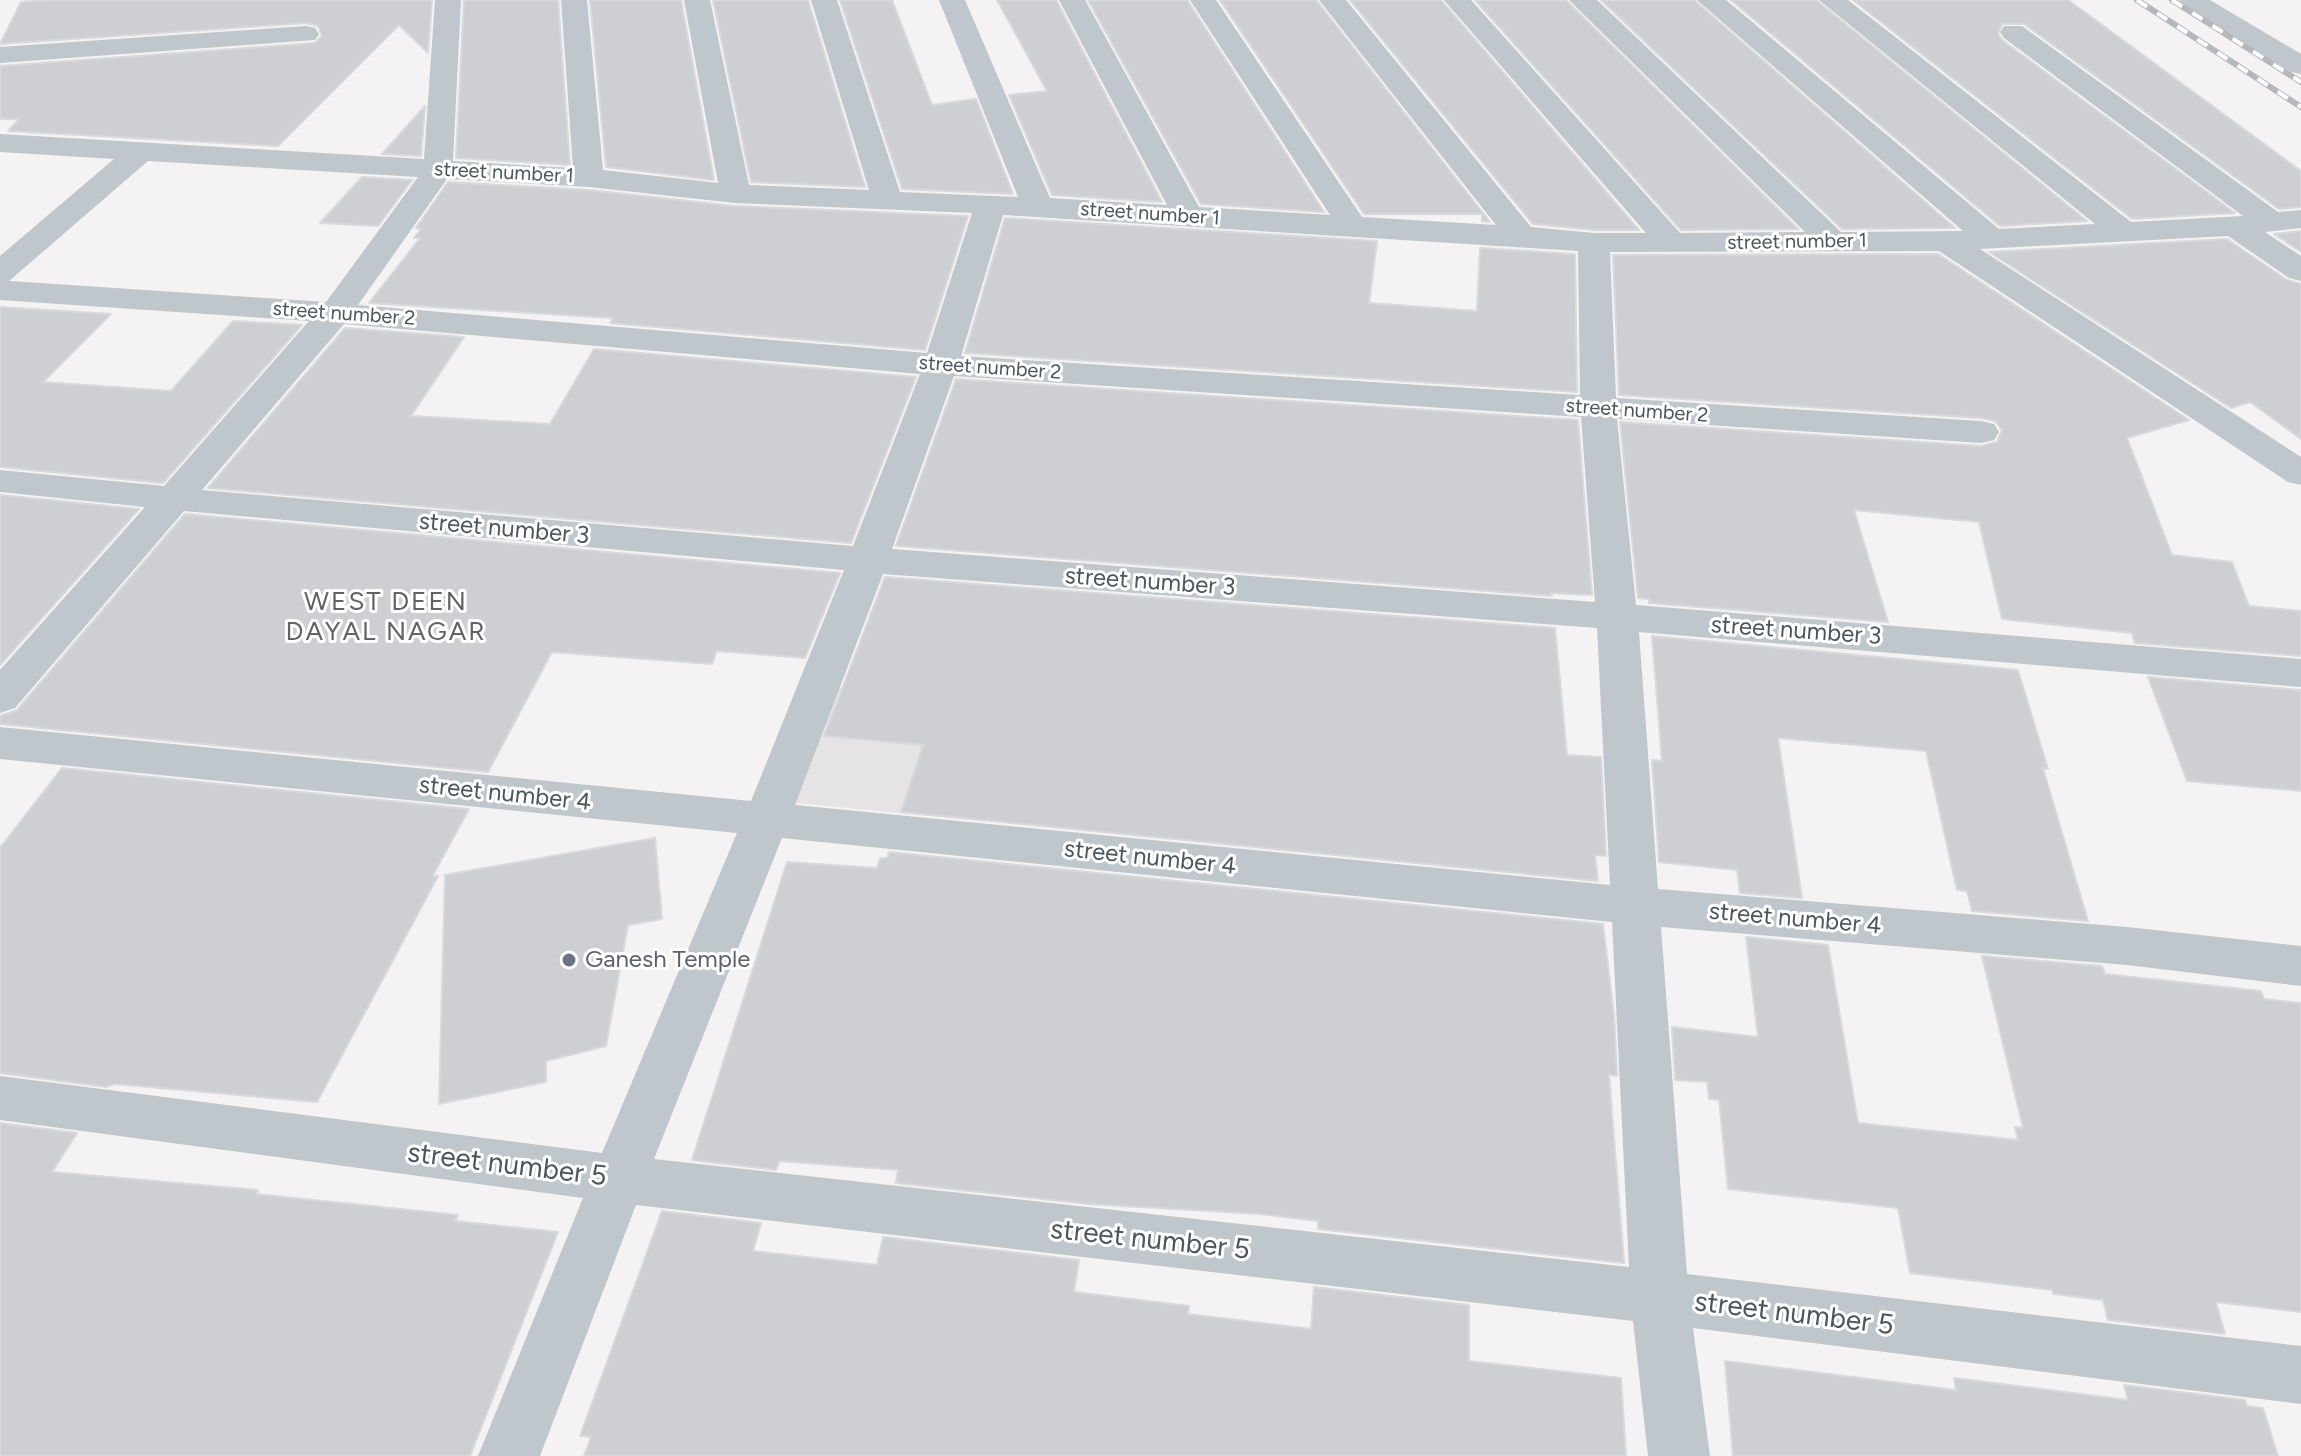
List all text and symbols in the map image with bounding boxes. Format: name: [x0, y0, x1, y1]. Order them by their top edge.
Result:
street label: street number 1: [434, 157, 574, 189]
street label: street number 1: [1079, 197, 1221, 231]
street label: street number 1: [1727, 229, 1867, 255]
street label: street number 2: [272, 297, 416, 331]
street label: street number 2: [918, 351, 1062, 385]
street label: street number 2: [1565, 394, 1709, 428]
street label: street number 3: [418, 507, 590, 551]
street label: street number 3: [1064, 562, 1236, 602]
district label: WEST DEEN DAYAL NAGAR: [285, 586, 487, 648]
street label: street number 3: [1710, 611, 1882, 651]
street label: street number 4: [418, 771, 592, 817]
street label: street number 4: [1063, 835, 1237, 881]
street label: street number 4: [1708, 897, 1882, 941]
place label: Ganesh Temple: [585, 946, 750, 974]
marker: Ganesh Temple: [560, 951, 578, 969]
street label: street number 5: [405, 1136, 609, 1194]
street label: street number 5: [1049, 1213, 1251, 1267]
street label: street number 5: [1692, 1285, 1896, 1343]

